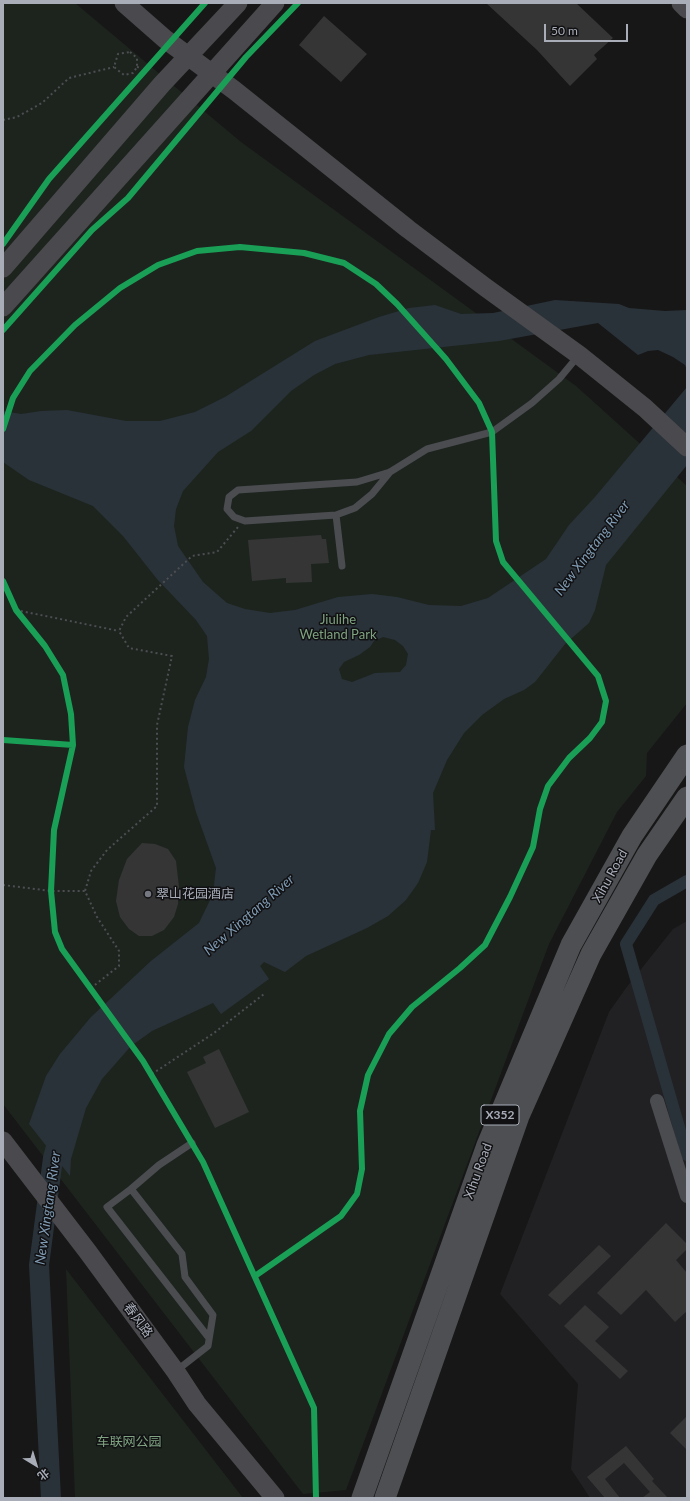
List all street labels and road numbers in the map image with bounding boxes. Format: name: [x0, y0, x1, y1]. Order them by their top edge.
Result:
street label: Xihu Road: [589, 847, 631, 905]
road number: X352: [481, 1105, 519, 1125]
street label: Xihu Road: [461, 1141, 495, 1201]
street label: 春风路: [120, 1300, 156, 1340]

